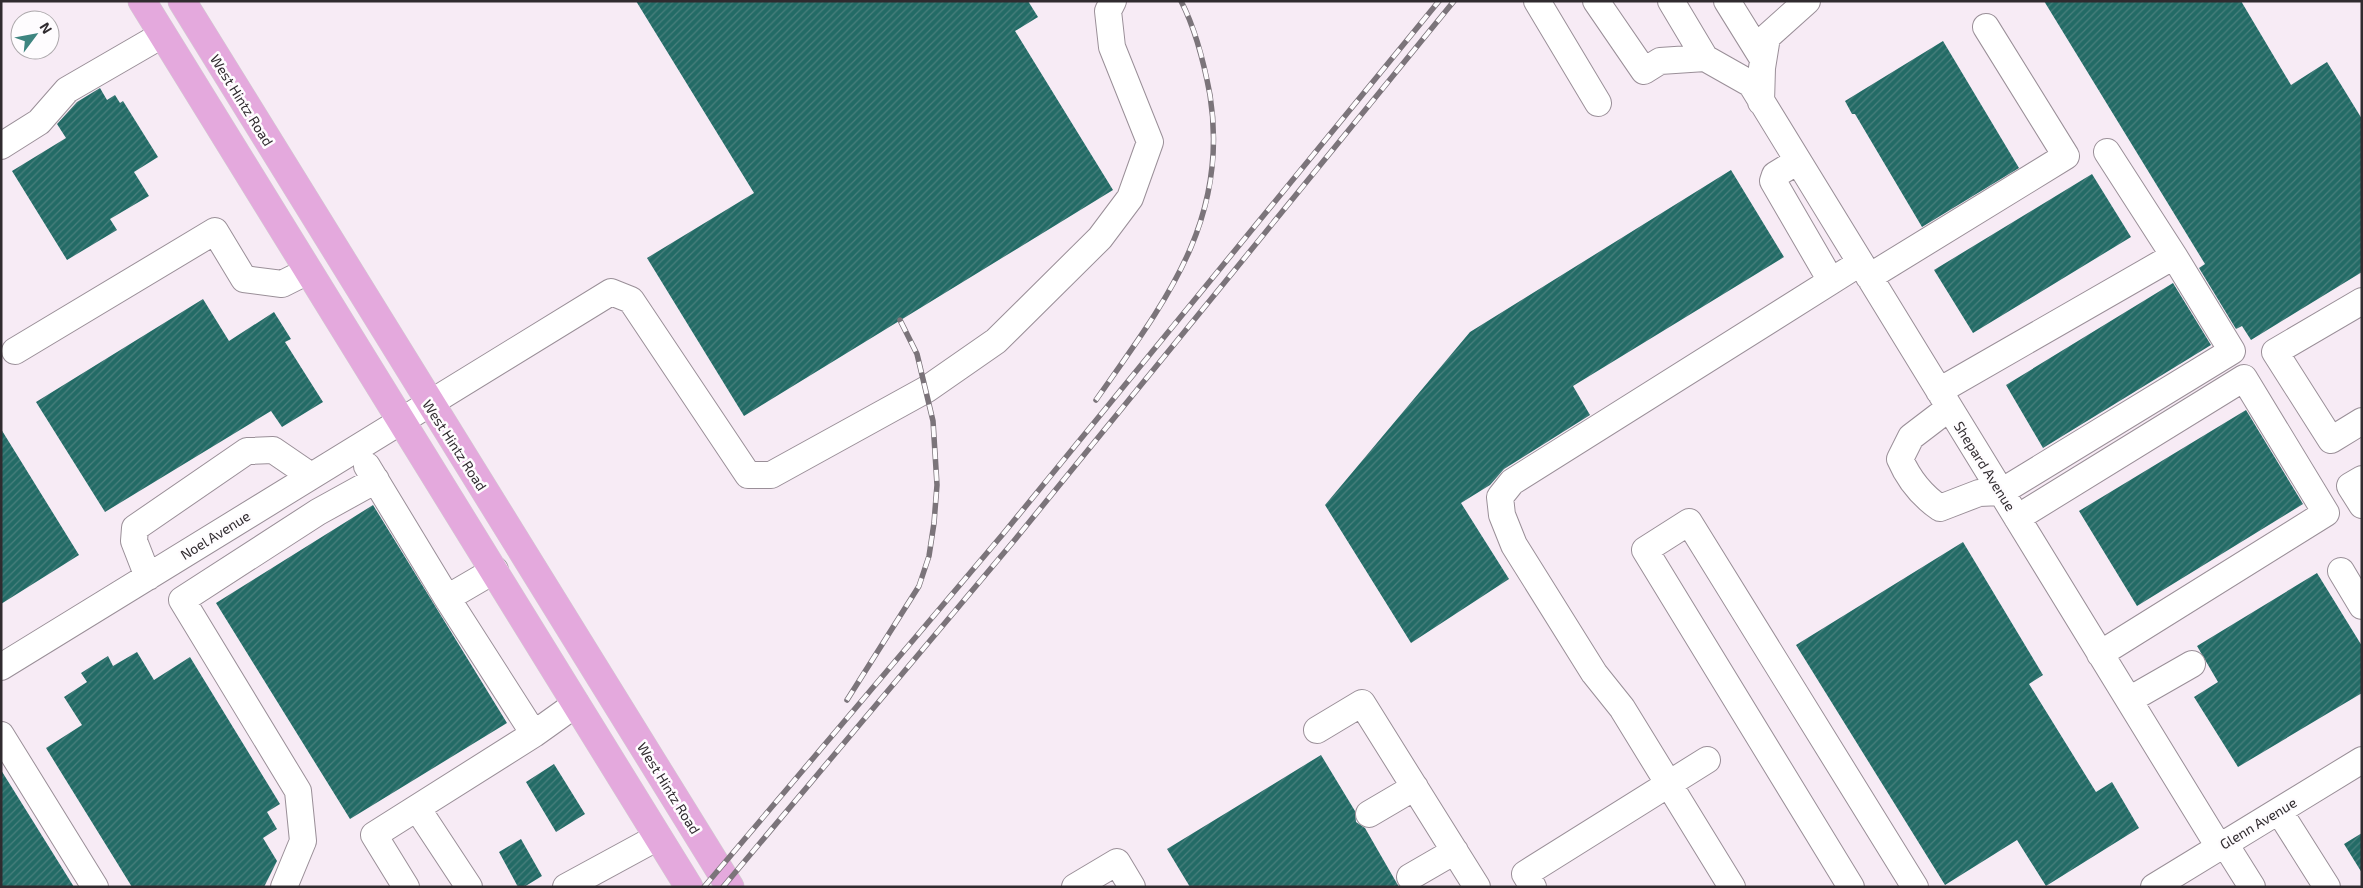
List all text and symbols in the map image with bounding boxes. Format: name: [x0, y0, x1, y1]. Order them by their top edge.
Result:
north arrow: [10, 10, 60, 60]
text: N: [37, 19, 56, 37]
street label: West Hintz Road: [207, 51, 277, 149]
street label: West Hintz Road: [419, 396, 491, 494]
street label: Shepard Avenue: [1951, 418, 2019, 514]
street label: Noel Avenue: [177, 507, 253, 563]
street label: West Hintz Road: [634, 739, 704, 837]
street label: Glenn Avenue: [2217, 793, 2299, 853]

